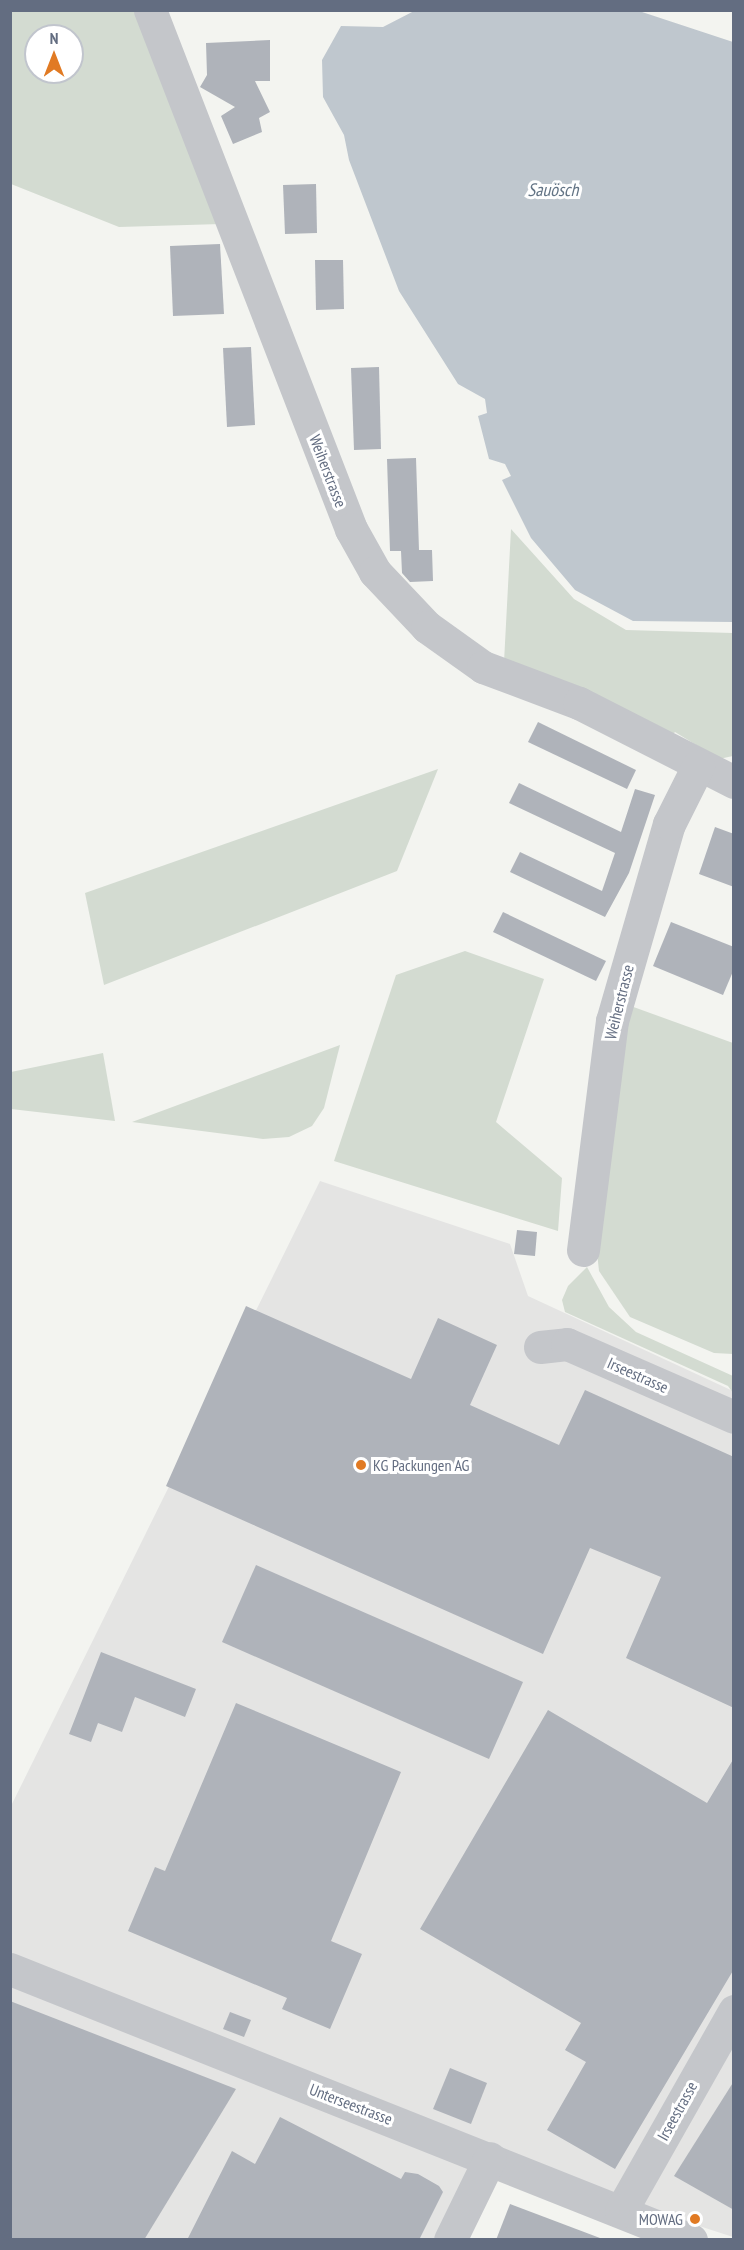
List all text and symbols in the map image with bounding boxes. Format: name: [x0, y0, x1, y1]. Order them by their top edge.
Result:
north arrow: [24, 24, 84, 84]
text: N: [50, 28, 58, 48]
water label: Sauösch: [528, 179, 578, 201]
street label: Weiherstrasse: [305, 432, 351, 510]
street label: Weiherstrasse: [600, 963, 638, 1041]
street label: Irseestrasse: [605, 1353, 671, 1397]
place label: KG Packungen AG: [373, 1455, 470, 1475]
marker: KG Packungen AG: [354, 1458, 368, 1472]
street label: Irseestrasse: [653, 2078, 701, 2144]
street label: Unterseestrasse: [307, 2079, 395, 2129]
place label: MOWAG: [639, 2209, 683, 2229]
marker: MOWAG: [688, 2212, 702, 2226]

